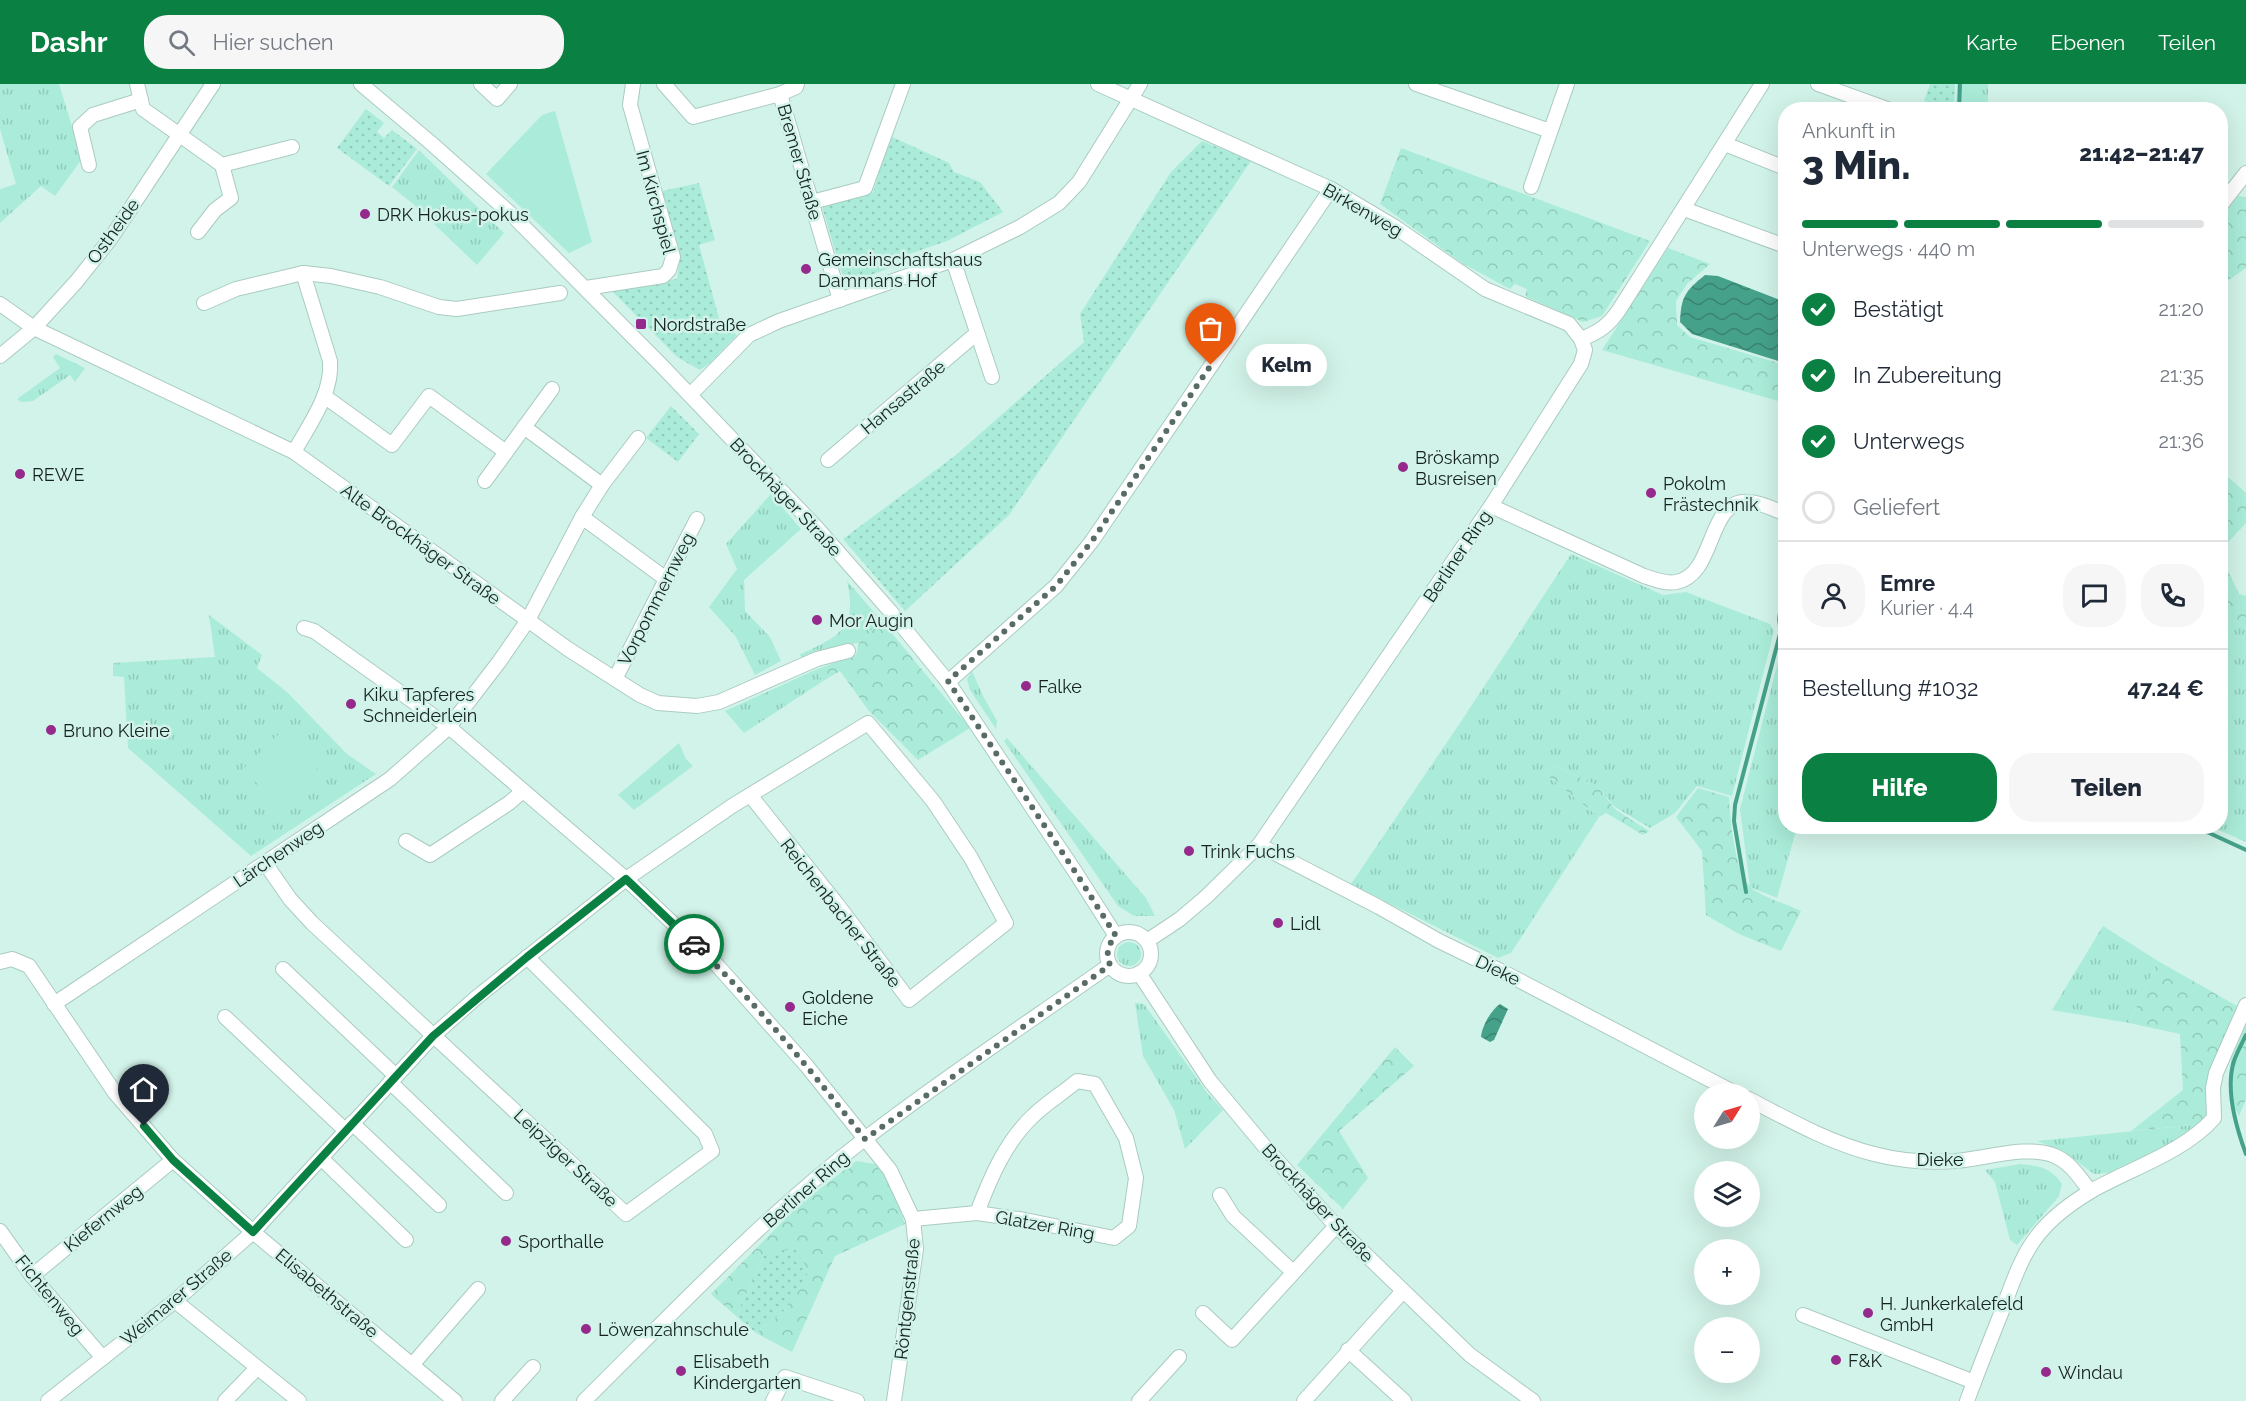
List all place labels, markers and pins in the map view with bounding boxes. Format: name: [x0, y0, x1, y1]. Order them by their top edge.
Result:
place label: DRK Hokus-pokus: [377, 204, 529, 225]
marker: DRK Hokus-pokus: [358, 207, 372, 221]
place label: Gemeinschaftshaus Dammans Hof: [818, 249, 982, 291]
marker: Gemeinschaftshaus Dammans Hof: [799, 262, 813, 276]
pin: [1185, 303, 1236, 365]
place label: Nordstraße: [653, 314, 746, 335]
marker: Nordstraße: [634, 317, 648, 331]
callout: Kelm: [1247, 344, 1328, 386]
place label: Bröskamp Busreisen: [1415, 447, 1499, 489]
marker: Bröskamp Busreisen: [1396, 460, 1410, 474]
place label: REWE: [32, 464, 85, 485]
marker: REWE: [13, 467, 27, 481]
place label: Pokolm Frästechnik: [1663, 473, 1759, 515]
marker: Pokolm Frästechnik: [1644, 486, 1658, 500]
place label: Mor Augin: [829, 610, 913, 631]
marker: Mor Augin: [810, 613, 824, 627]
place label: Falke: [1038, 676, 1082, 697]
marker: Falke: [1019, 679, 1033, 693]
place label: Kiku Tapferes Schneiderlein: [363, 684, 477, 726]
marker: Kiku Tapferes Schneiderlein: [344, 697, 358, 711]
place label: Bruno Kleine: [63, 720, 170, 741]
marker: Bruno Kleine: [44, 723, 58, 737]
place label: Trink Fuchs: [1201, 841, 1295, 862]
marker: Trink Fuchs: [1182, 844, 1196, 858]
place label: Lidl: [1290, 913, 1321, 934]
marker: Lidl: [1271, 916, 1285, 930]
place label: Goldene Eiche: [802, 987, 874, 1029]
marker: Goldene Eiche: [783, 1000, 797, 1014]
pin: [118, 1064, 169, 1126]
place label: Sporthalle: [518, 1231, 604, 1252]
marker: Sporthalle: [499, 1234, 513, 1248]
place label: H. Junkerkalefeld GmbH: [1880, 1293, 2023, 1335]
marker: H. Junkerkalefeld GmbH: [1861, 1306, 1875, 1320]
place label: Löwenzahnschule: [598, 1319, 749, 1340]
marker: Löwenzahnschule: [579, 1322, 593, 1336]
place label: F&K: [1848, 1350, 1883, 1371]
place label: Elisabeth Kindergarten: [693, 1351, 801, 1393]
marker: F&K: [1829, 1353, 1843, 1367]
place label: Windau: [2058, 1362, 2123, 1383]
marker: Elisabeth Kindergarten: [674, 1364, 688, 1378]
marker: Windau: [2039, 1365, 2053, 1379]

